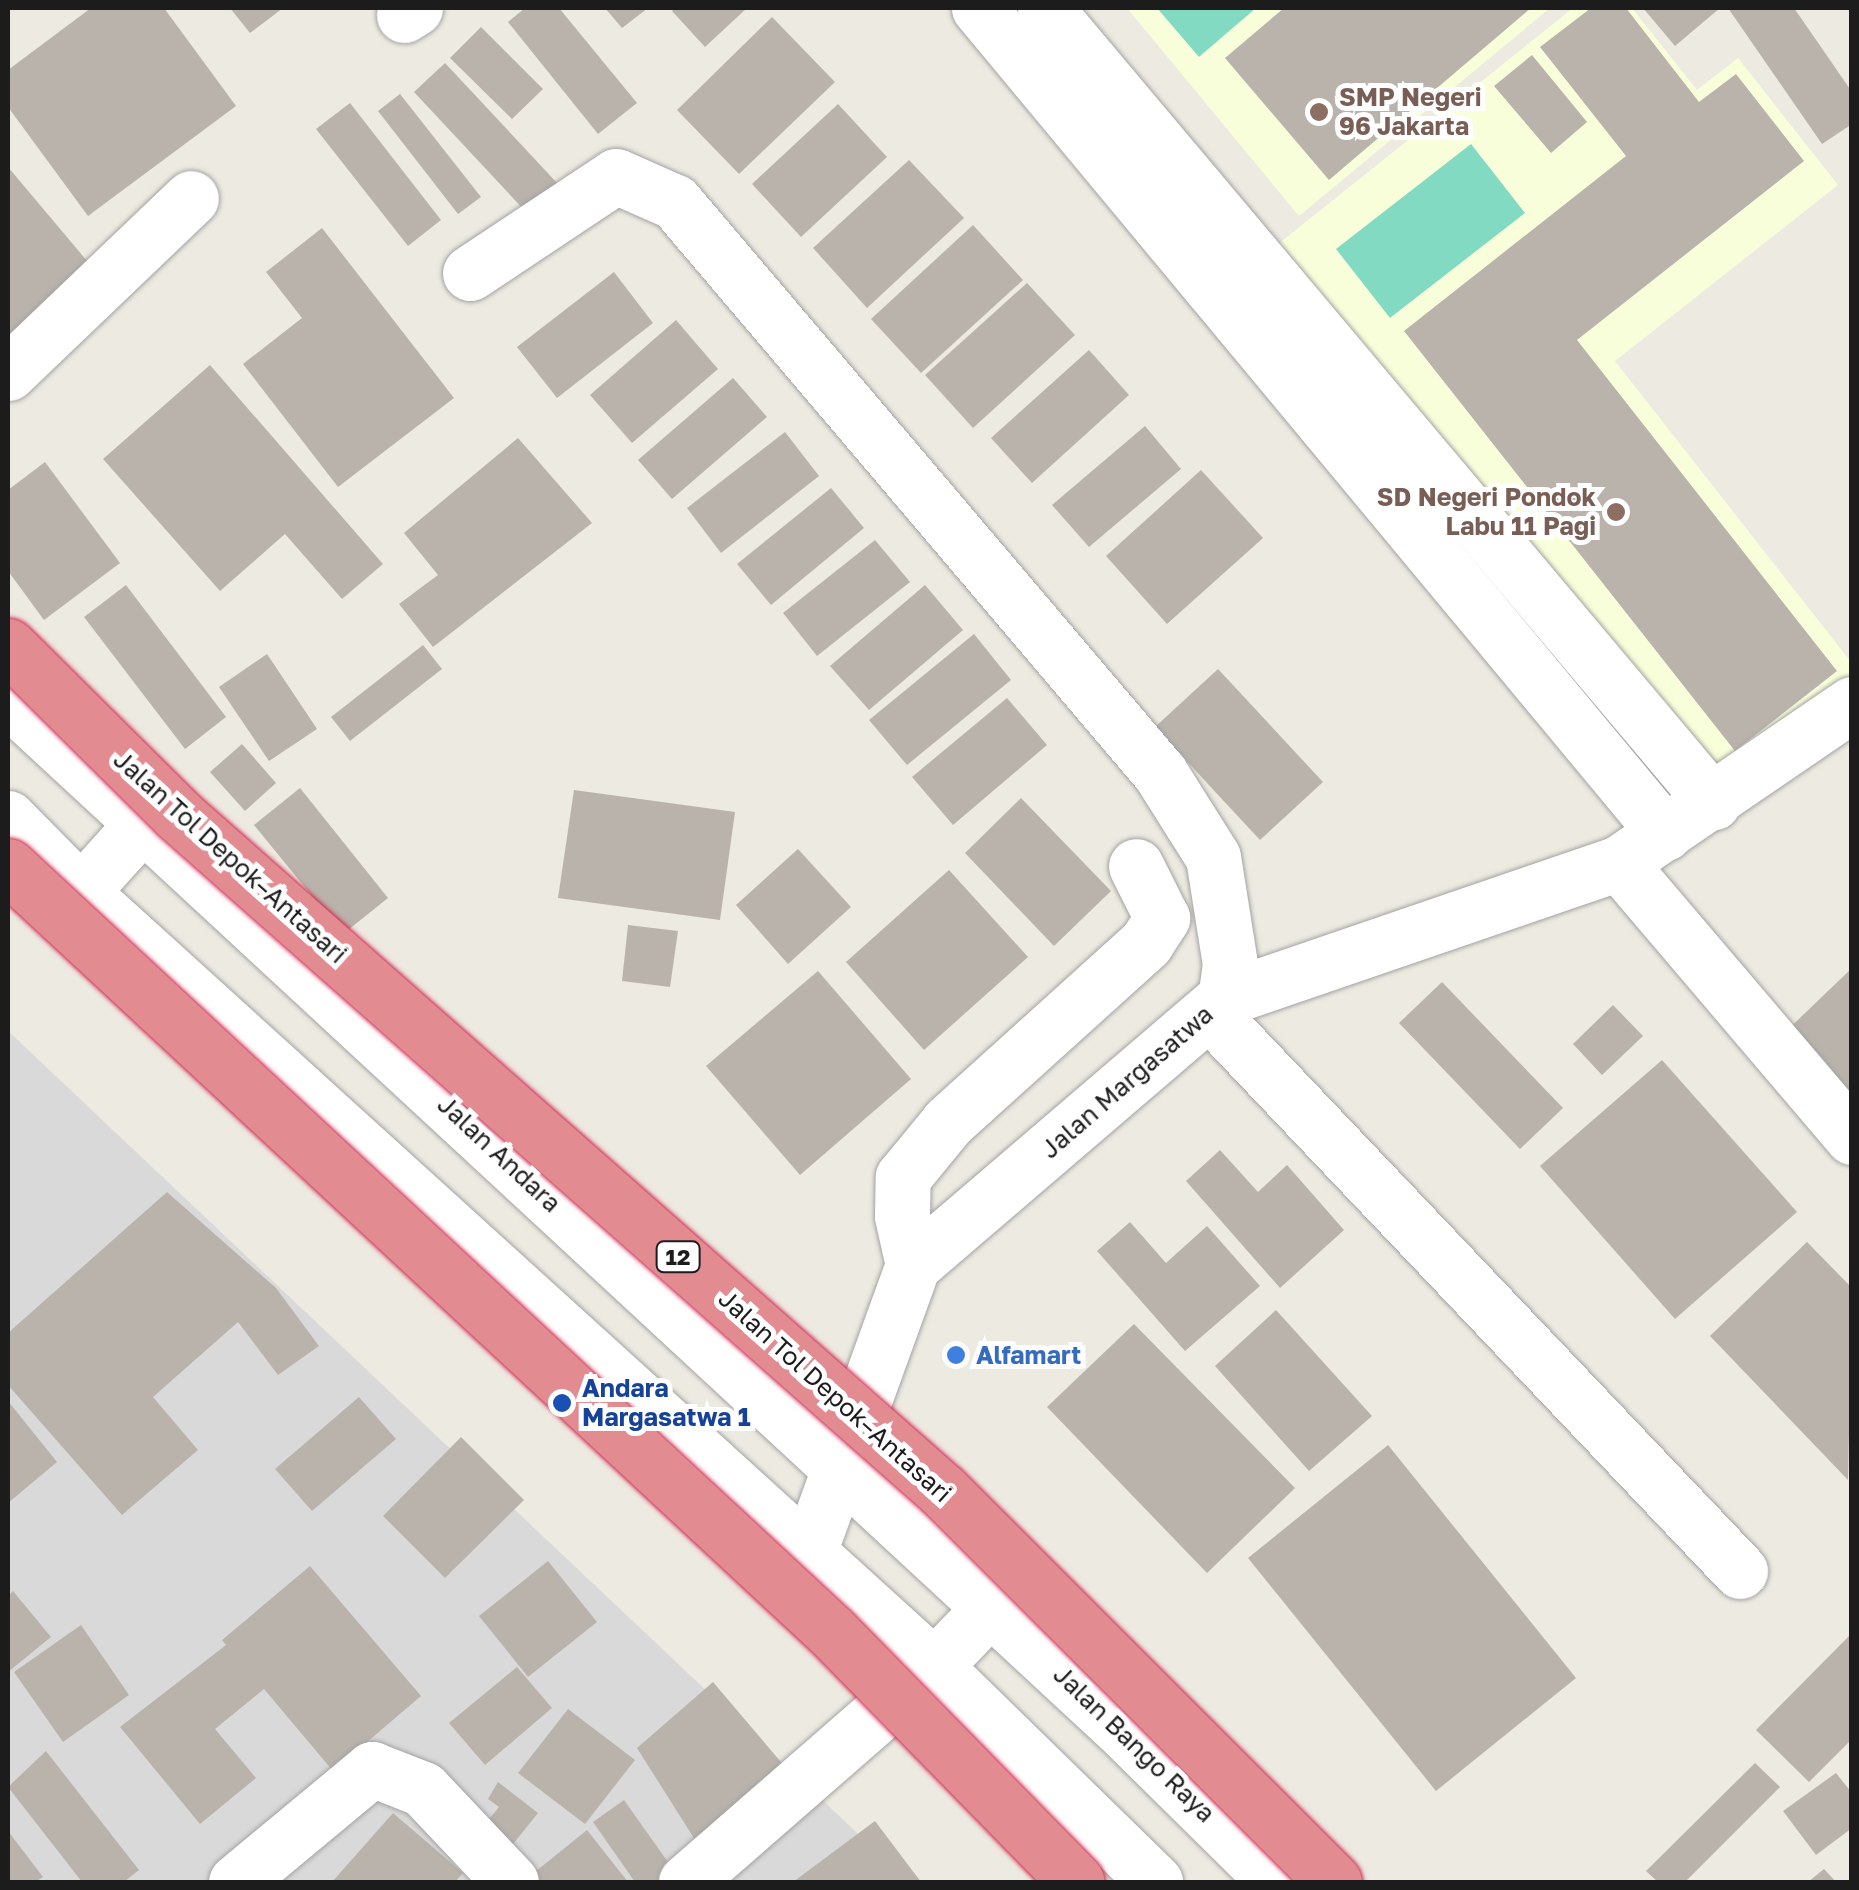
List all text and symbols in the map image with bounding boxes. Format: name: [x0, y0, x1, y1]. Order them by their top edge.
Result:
place label: SMP Negeri 96 Jakarta: [1339, 83, 1481, 142]
marker: SMP Negeri 96 Jakarta: [1308, 101, 1330, 123]
place label: SD Negeri Pondok Labu 11 Pagi: [1377, 483, 1596, 542]
marker: SD Negeri Pondok Labu 11 Pagi: [1605, 501, 1627, 523]
street label: Jalan Tol Depok–Antasari: [107, 745, 353, 969]
street label: Jalan Margasatwa: [1035, 999, 1219, 1165]
street label: Jalan Andara: [431, 1089, 567, 1219]
road number: 12: [656, 1240, 700, 1274]
street label: Jalan Tol Depok–Antasari: [712, 1284, 958, 1508]
place label: Alfamart: [976, 1340, 1081, 1370]
marker: Alfamart: [945, 1344, 967, 1366]
place label: Andara Margasatwa 1: [582, 1374, 750, 1433]
marker: Andara Margasatwa 1: [551, 1392, 573, 1414]
street label: Jalan Bango Raya: [1047, 1659, 1221, 1829]

